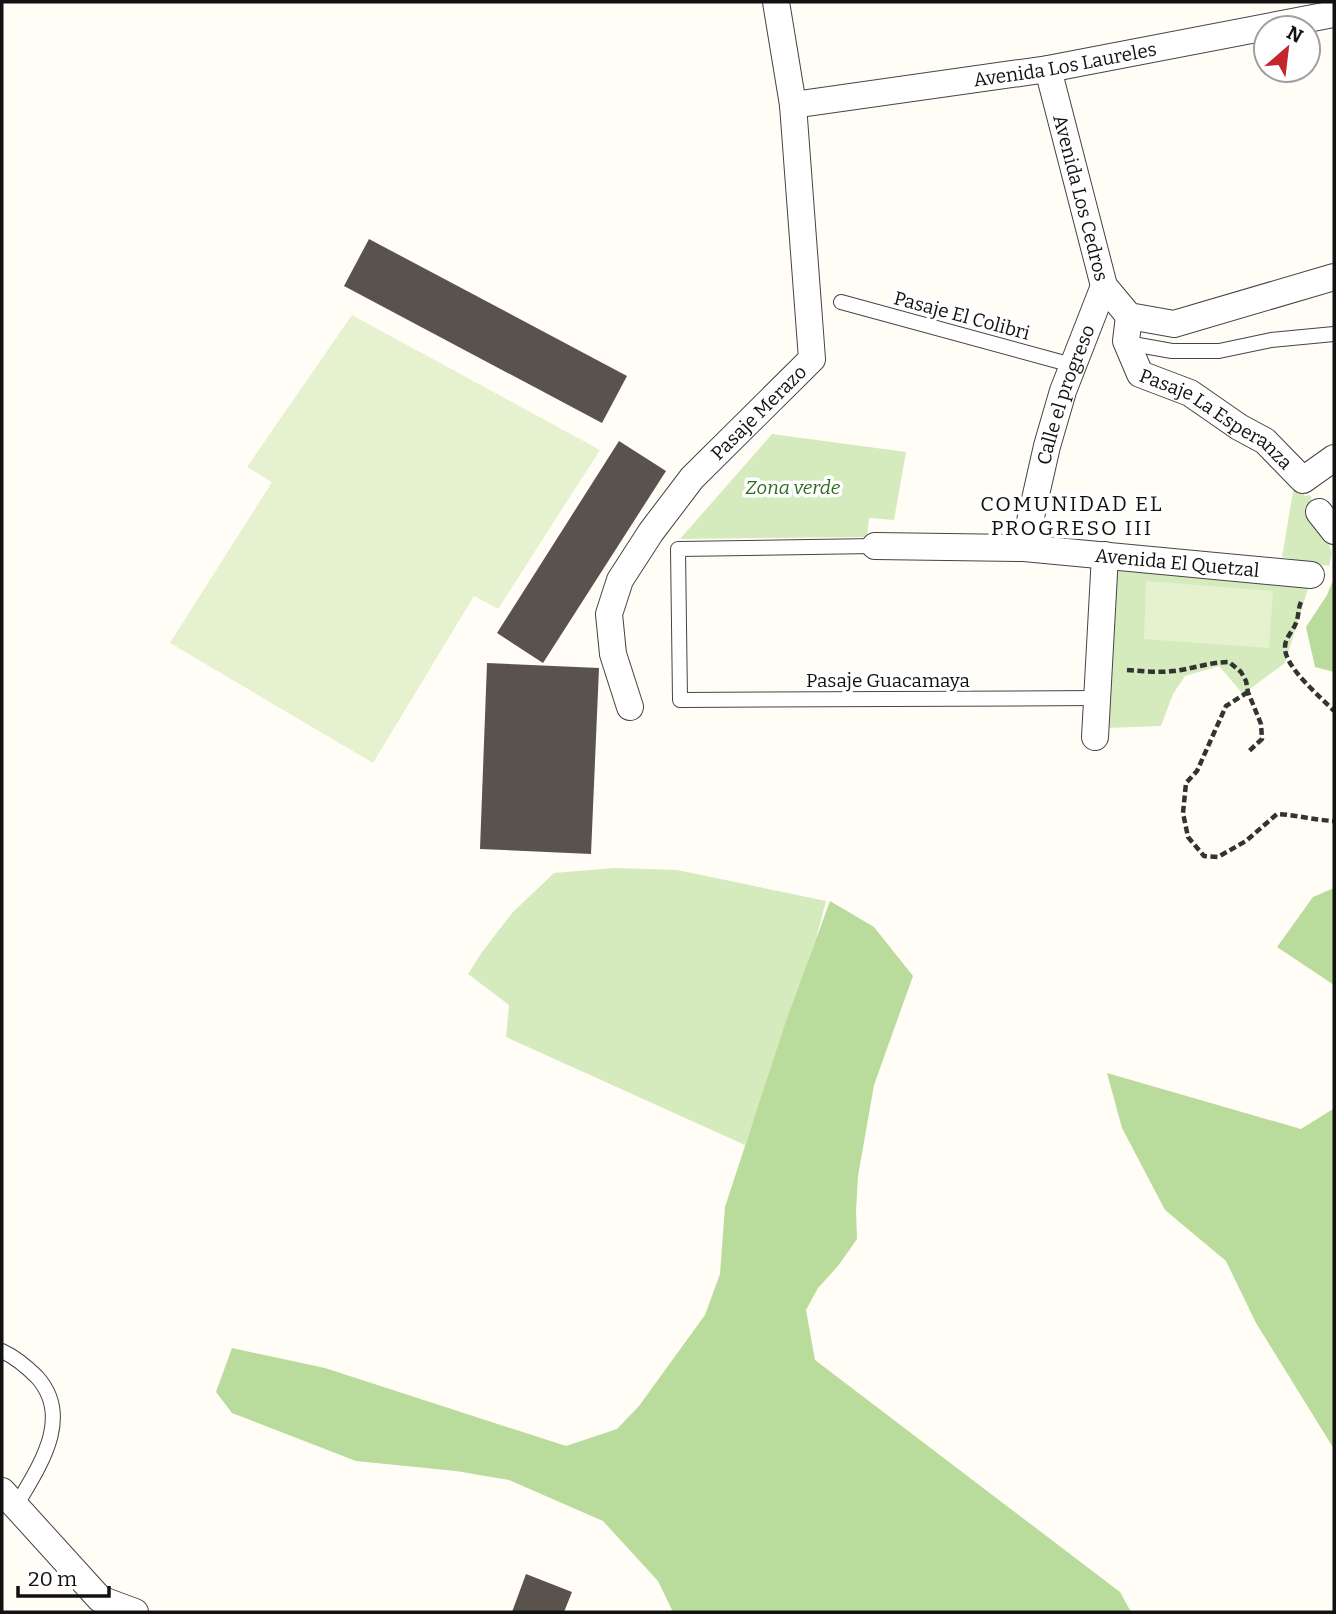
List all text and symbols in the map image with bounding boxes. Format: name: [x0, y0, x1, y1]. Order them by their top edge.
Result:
north arrow: [1252, 14, 1322, 84]
text: N: [1283, 21, 1307, 48]
street label: Avenida Los Laureles: [972, 37, 1158, 91]
street label: Avenida Los Cedros: [1048, 112, 1113, 284]
street label: Pasaje El Colibri: [891, 286, 1033, 345]
street label: Calle el progreso: [1032, 322, 1100, 467]
street label: Pasaje Merazo: [706, 360, 811, 465]
street label: Pasaje La Esperanza: [1136, 364, 1297, 475]
park label: Zona verde: [746, 476, 841, 499]
district label: COMUNIDAD EL PROGRESO III: [980, 491, 1164, 541]
street label: Avenida El Quetzal: [1094, 544, 1260, 582]
street label: Pasaje Guacamaya: [806, 669, 971, 692]
scale bar: [18, 1554, 108, 1598]
text: 20 m: [28, 1566, 77, 1592]

